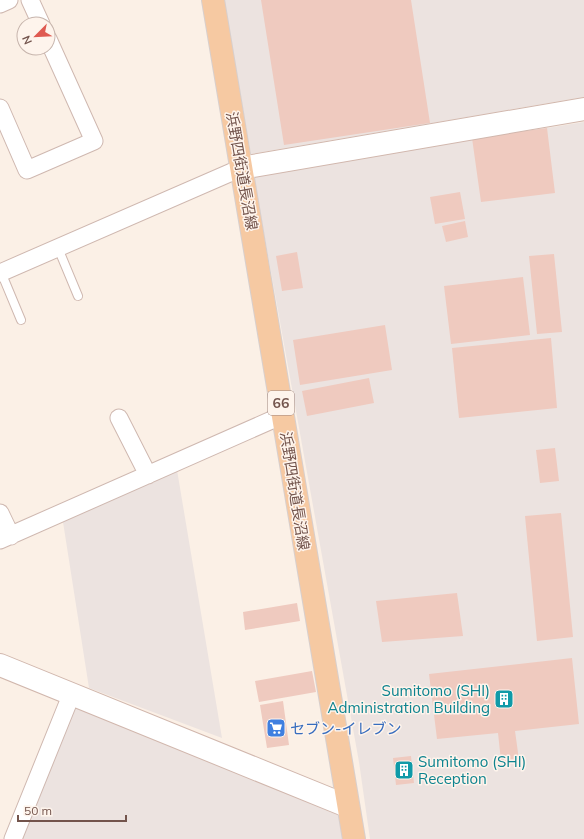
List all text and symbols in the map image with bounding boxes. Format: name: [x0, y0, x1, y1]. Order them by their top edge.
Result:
north arrow: [16, 16, 56, 56]
text: N: [19, 33, 35, 47]
street label: 浜野四街道長沼線: [222, 110, 262, 232]
road number: 66: [268, 391, 294, 415]
street label: 浜野四街道長沼線: [276, 430, 314, 552]
place label: Sumitomo (SHI) Administration Building: [327, 681, 490, 717]
building icon: Sumitomo (SHI) Administration Building: [493, 688, 515, 710]
supermarket icon: セブン-イレブン: [265, 717, 287, 739]
place label: セブン-イレブン: [290, 719, 401, 738]
place label: Sumitomo (SHI) Reception: [418, 752, 526, 788]
building icon: Sumitomo (SHI) Reception: [393, 759, 415, 781]
scale bar: [18, 797, 126, 823]
text: 50 m: [24, 803, 52, 818]

